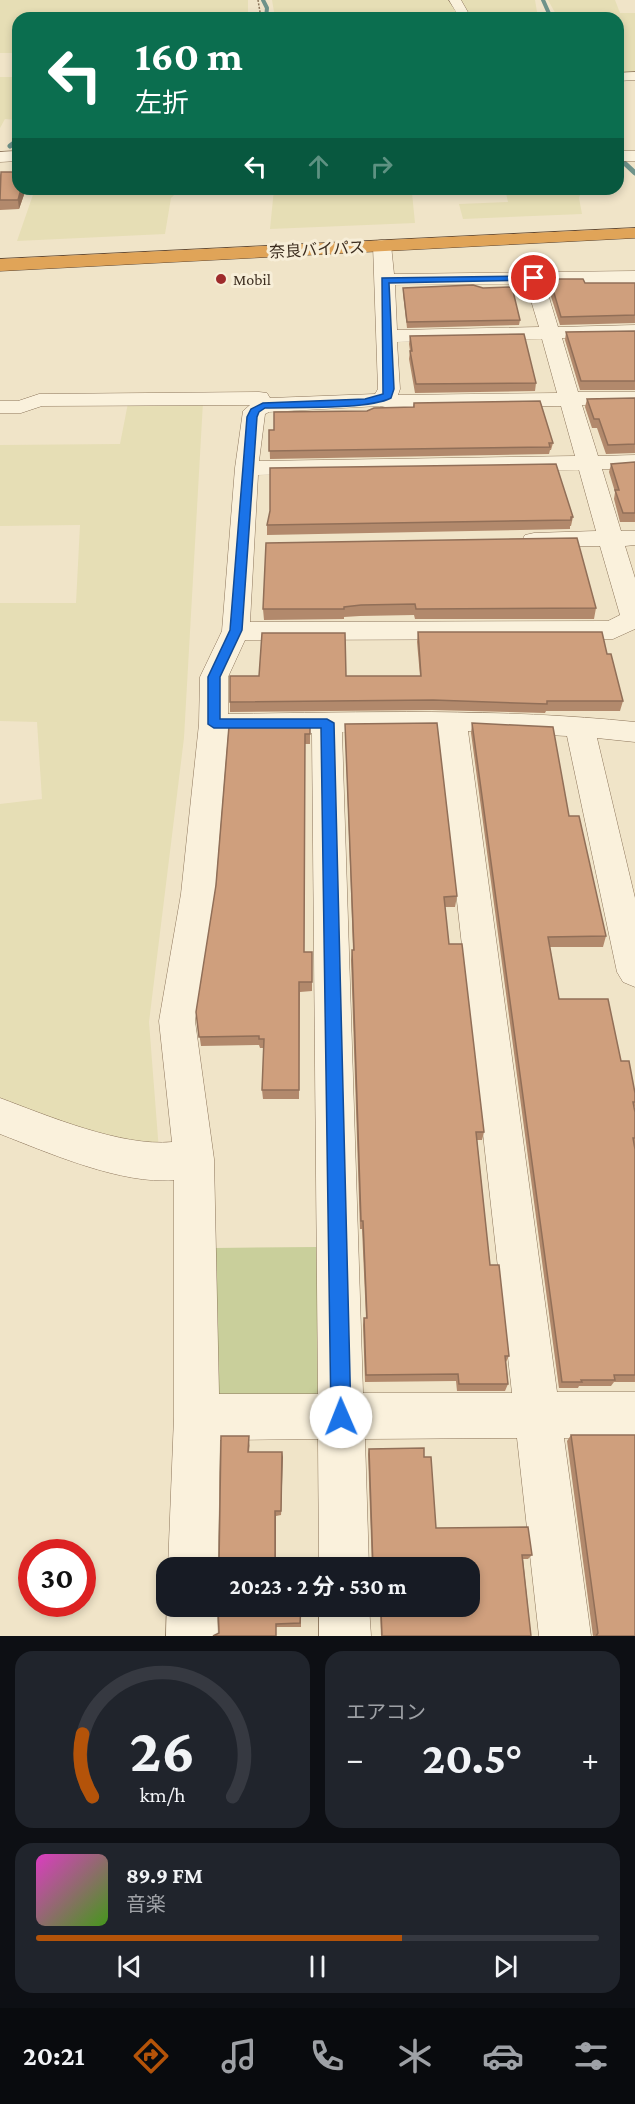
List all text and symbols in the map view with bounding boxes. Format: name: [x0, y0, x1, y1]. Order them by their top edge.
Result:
text: 160 m: [135, 32, 243, 79]
icon: left: [36, 36, 114, 114]
text: 左折: [135, 88, 189, 118]
icon: left: [239, 150, 272, 183]
icon: ahead: [302, 150, 335, 183]
icon: right: [365, 150, 398, 183]
street label: 奈良バイパス: [269, 239, 365, 260]
pin: [508, 252, 559, 303]
icon: arrive: [517, 261, 550, 294]
place label: Mobil: [233, 271, 271, 288]
marker: Mobil: [214, 272, 228, 286]
position arrow: [309, 1385, 373, 1449]
speed limit sign: 30: [18, 1539, 96, 1617]
text: 20:23 · 2 分 · 530 m: [229, 1574, 407, 1599]
text: エアコン: [346, 1701, 426, 1723]
text: 26: [130, 1715, 195, 1784]
text: 20.5°: [422, 1733, 523, 1783]
text: −: [346, 1740, 363, 1777]
text: +: [582, 1740, 599, 1777]
text: km/h: [139, 1783, 186, 1807]
text: 89.9 FM: [126, 1863, 203, 1888]
text: 音楽: [126, 1893, 166, 1915]
icon: previous: [113, 1950, 146, 1983]
icon: pause: [301, 1950, 334, 1983]
icon: next: [489, 1950, 522, 1983]
icon: directions: [130, 2035, 172, 2077]
icon: music: [218, 2035, 260, 2077]
icon: phone: [306, 2035, 348, 2077]
icon: climate: [394, 2035, 436, 2077]
icon: car: [482, 2035, 524, 2077]
icon: filters: [570, 2035, 612, 2077]
text: 20:21: [23, 2041, 85, 2071]

